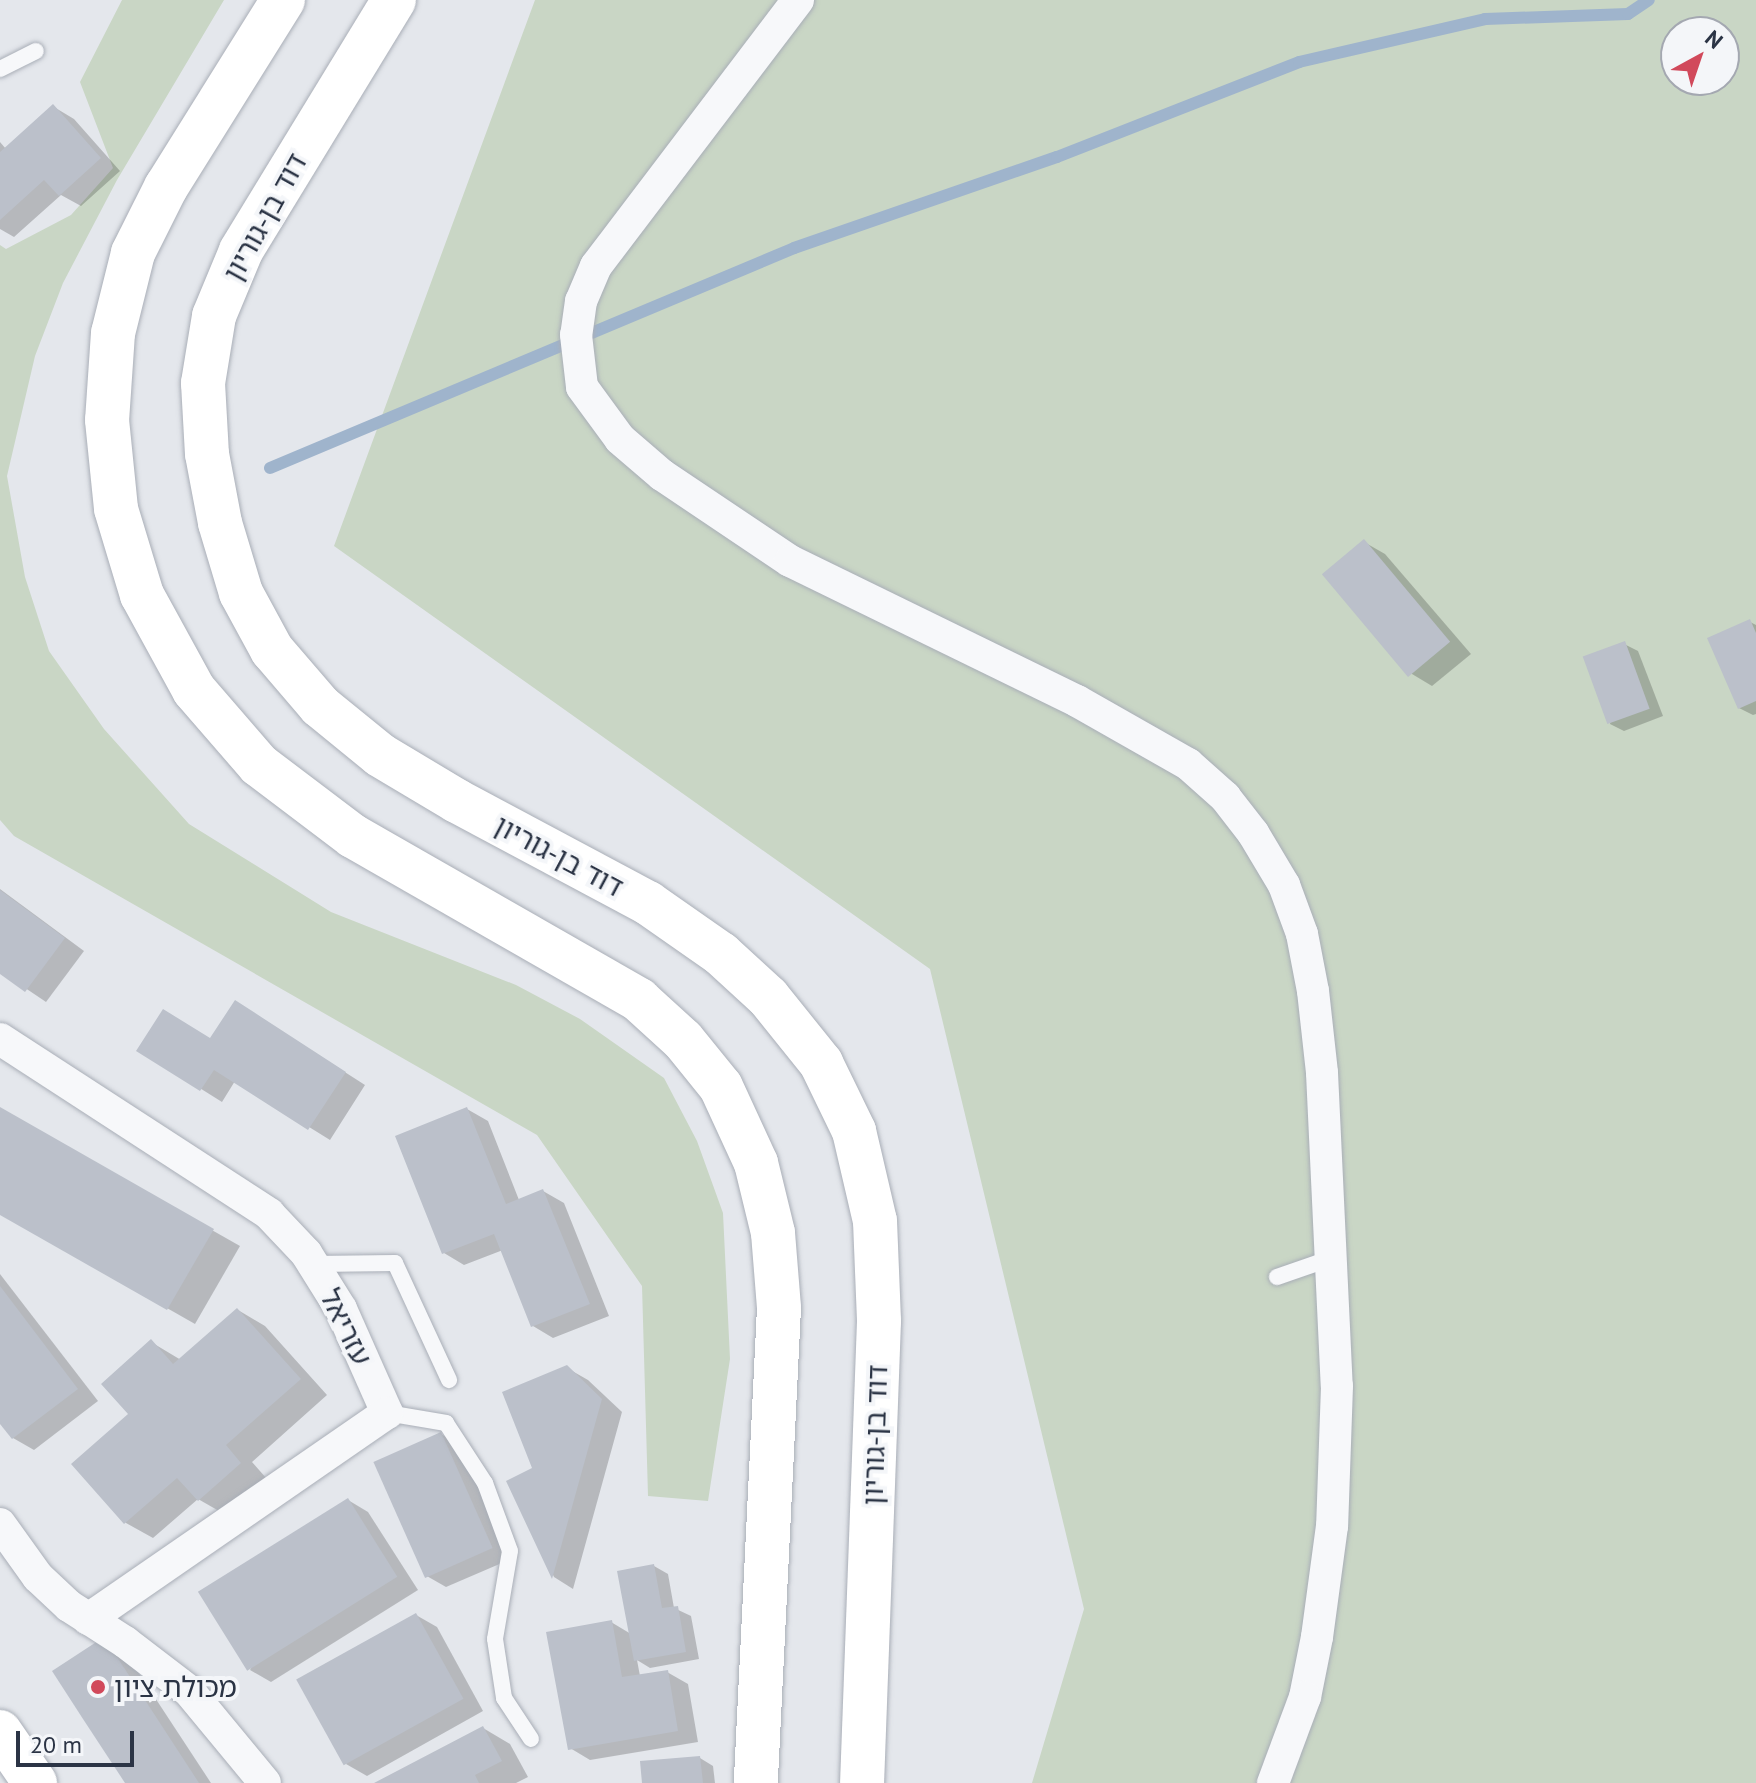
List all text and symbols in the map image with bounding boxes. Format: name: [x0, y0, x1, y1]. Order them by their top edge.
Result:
north arrow: [1660, 16, 1740, 96]
text: N: [1700, 24, 1729, 55]
street label: דוד בן-גוריון: [216, 147, 314, 287]
street label: דוד בן-גוריון: [489, 808, 629, 904]
street label: עזריאל: [313, 1283, 379, 1371]
street label: דוד בן-גוריון: [856, 1364, 894, 1506]
place label: מכולת ציון: [114, 1670, 237, 1704]
marker: מכולת ציון: [89, 1678, 107, 1696]
scale bar: [20, 1715, 138, 1765]
text: 20 m: [30, 1729, 82, 1760]

